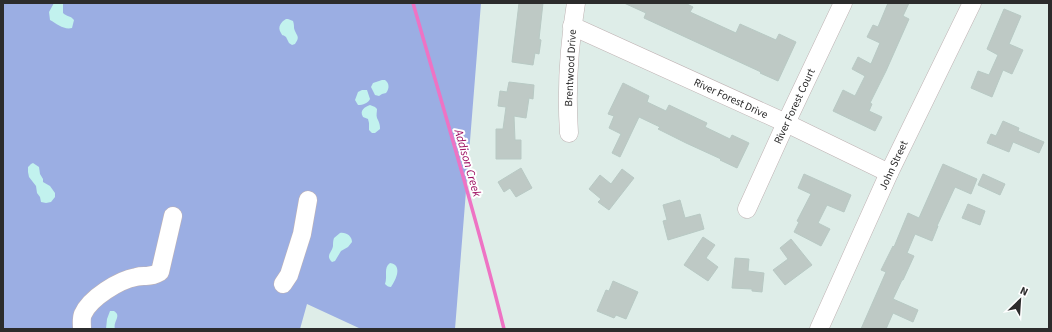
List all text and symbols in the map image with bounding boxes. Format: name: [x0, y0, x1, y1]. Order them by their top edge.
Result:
street label: Brentwood Drive: [561, 28, 580, 107]
street label: River Forest Court: [770, 66, 819, 147]
street label: River Forest Drive: [691, 75, 771, 122]
water label: Addison Creek: [450, 127, 485, 199]
street label: John Street: [875, 138, 912, 192]
north arrow: [1000, 280, 1040, 320]
text: N: [1018, 283, 1031, 300]

